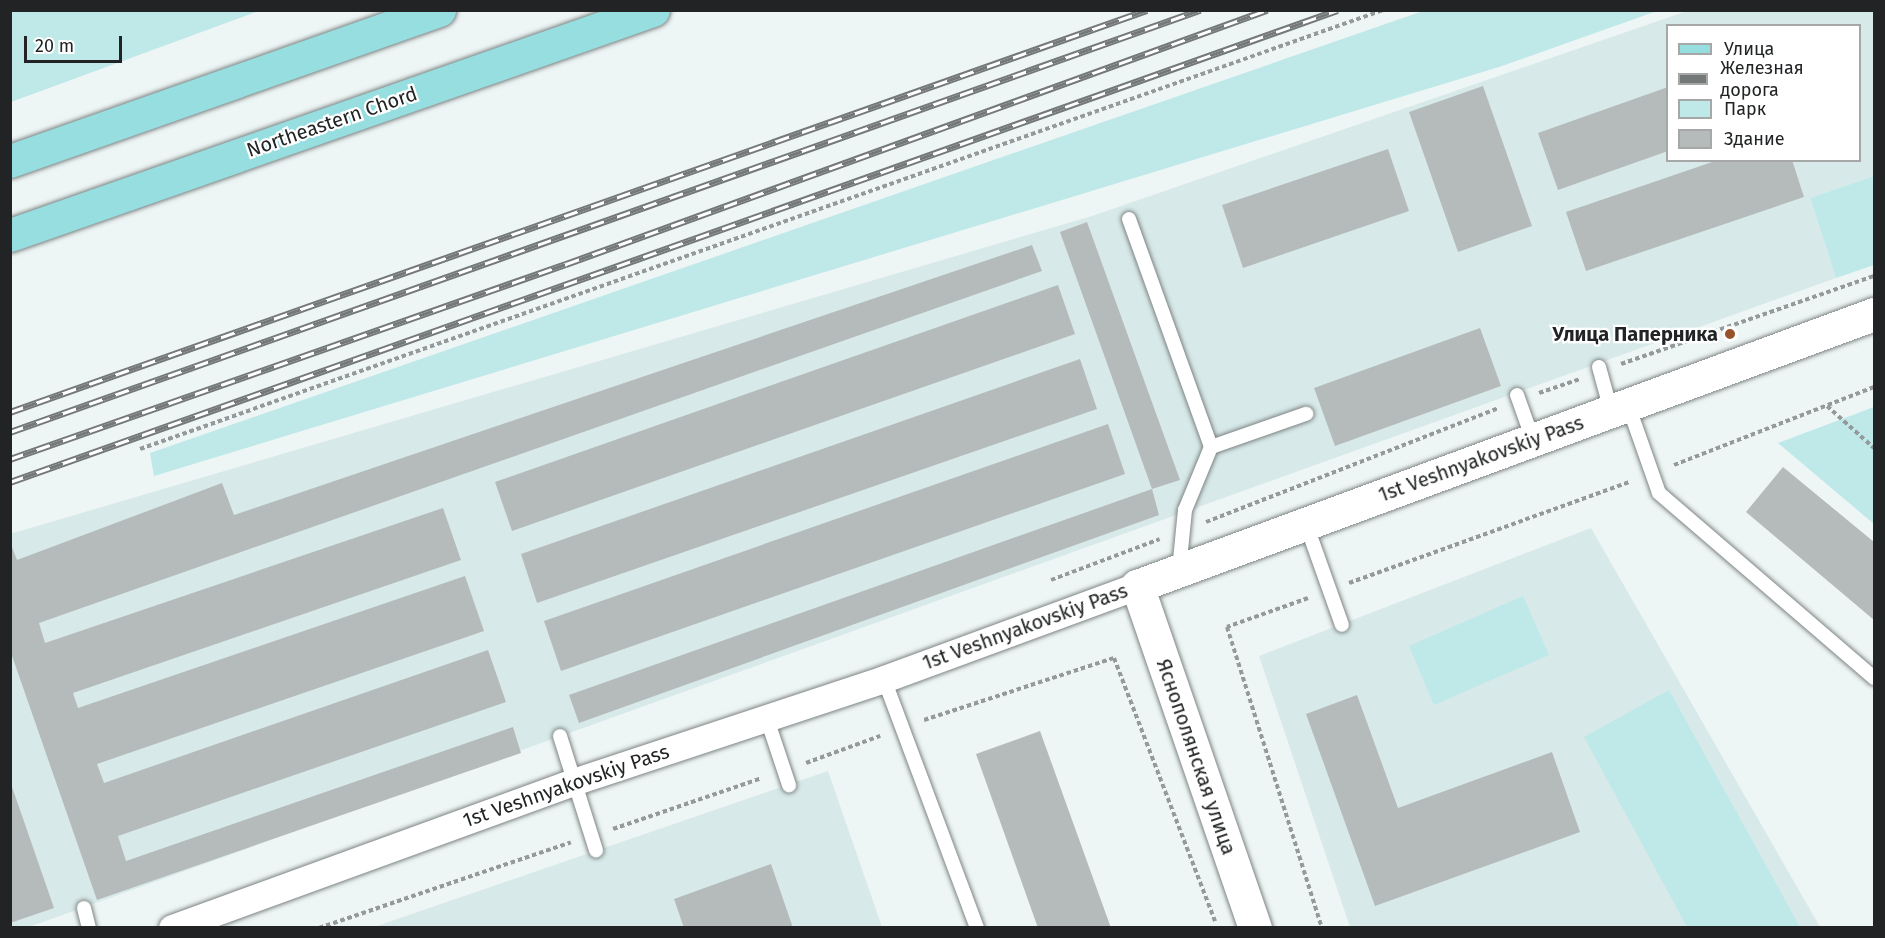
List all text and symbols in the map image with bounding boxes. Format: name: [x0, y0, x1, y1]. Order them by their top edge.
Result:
scale bar: [27, 24, 124, 62]
legend: [1666, 24, 1861, 162]
text: 20 m: [35, 35, 74, 57]
text: Улица: [1724, 38, 1774, 60]
text: Железная дорога: [1720, 57, 1804, 101]
street label: Northeastern Chord: [244, 82, 420, 162]
text: Парк: [1724, 98, 1766, 120]
text: Здание: [1724, 128, 1785, 150]
place label: Улица Паперника: [1553, 322, 1718, 346]
marker: Улица Паперника: [1723, 327, 1737, 341]
street label: 1st Veshnyakovskiy Pass: [1375, 411, 1587, 507]
street label: 1st Veshnyakovskiy Pass: [919, 579, 1131, 675]
street label: Яснополянская улица: [1151, 656, 1241, 858]
street label: 1st Veshnyakovskiy Pass: [460, 739, 672, 833]

